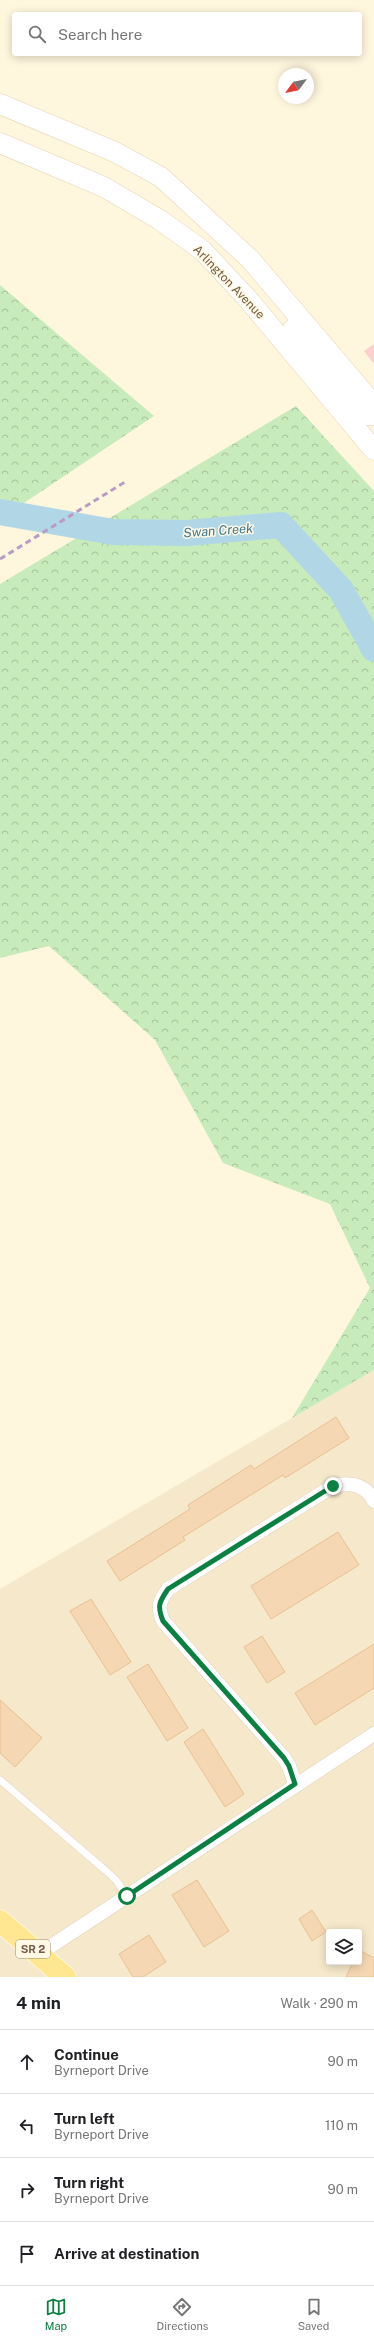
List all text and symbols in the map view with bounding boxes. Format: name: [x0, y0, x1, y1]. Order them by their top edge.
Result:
search box: [12, 12, 362, 56]
icon: search: [26, 23, 48, 45]
text: Search here: [58, 26, 142, 43]
north arrow: [278, 68, 314, 104]
street label: Arlington Avenue: [190, 242, 268, 322]
water label: Swan Creek: [183, 521, 253, 540]
route end: [324, 1477, 342, 1495]
route start: [118, 1887, 136, 1905]
map controls: [326, 1929, 362, 1965]
button: layers: [326, 1929, 362, 1965]
road number: SR 2: [16, 1940, 50, 1958]
text: 4 min: [16, 1993, 61, 2013]
text: Walk · 290 m: [280, 1996, 358, 2011]
text: Continue: [54, 2046, 119, 2063]
icon: ahead: [16, 2051, 38, 2073]
text: 90 m: [328, 2054, 358, 2069]
text: Byrneport Drive: [54, 2063, 149, 2078]
text: Turn left: [54, 2110, 115, 2127]
icon: left: [16, 2115, 38, 2137]
text: 110 m: [325, 2118, 358, 2133]
text: Byrneport Drive: [54, 2127, 149, 2142]
text: Turn right: [54, 2174, 124, 2191]
icon: right: [16, 2179, 38, 2201]
text: 90 m: [328, 2182, 358, 2197]
text: Byrneport Drive: [54, 2191, 149, 2206]
icon: arrive: [16, 2243, 38, 2265]
text: Arrive at destination: [54, 2245, 199, 2262]
tab: Map: [45, 2296, 67, 2332]
tab: Directions: [157, 2296, 208, 2332]
tab: Saved: [298, 2296, 329, 2332]

